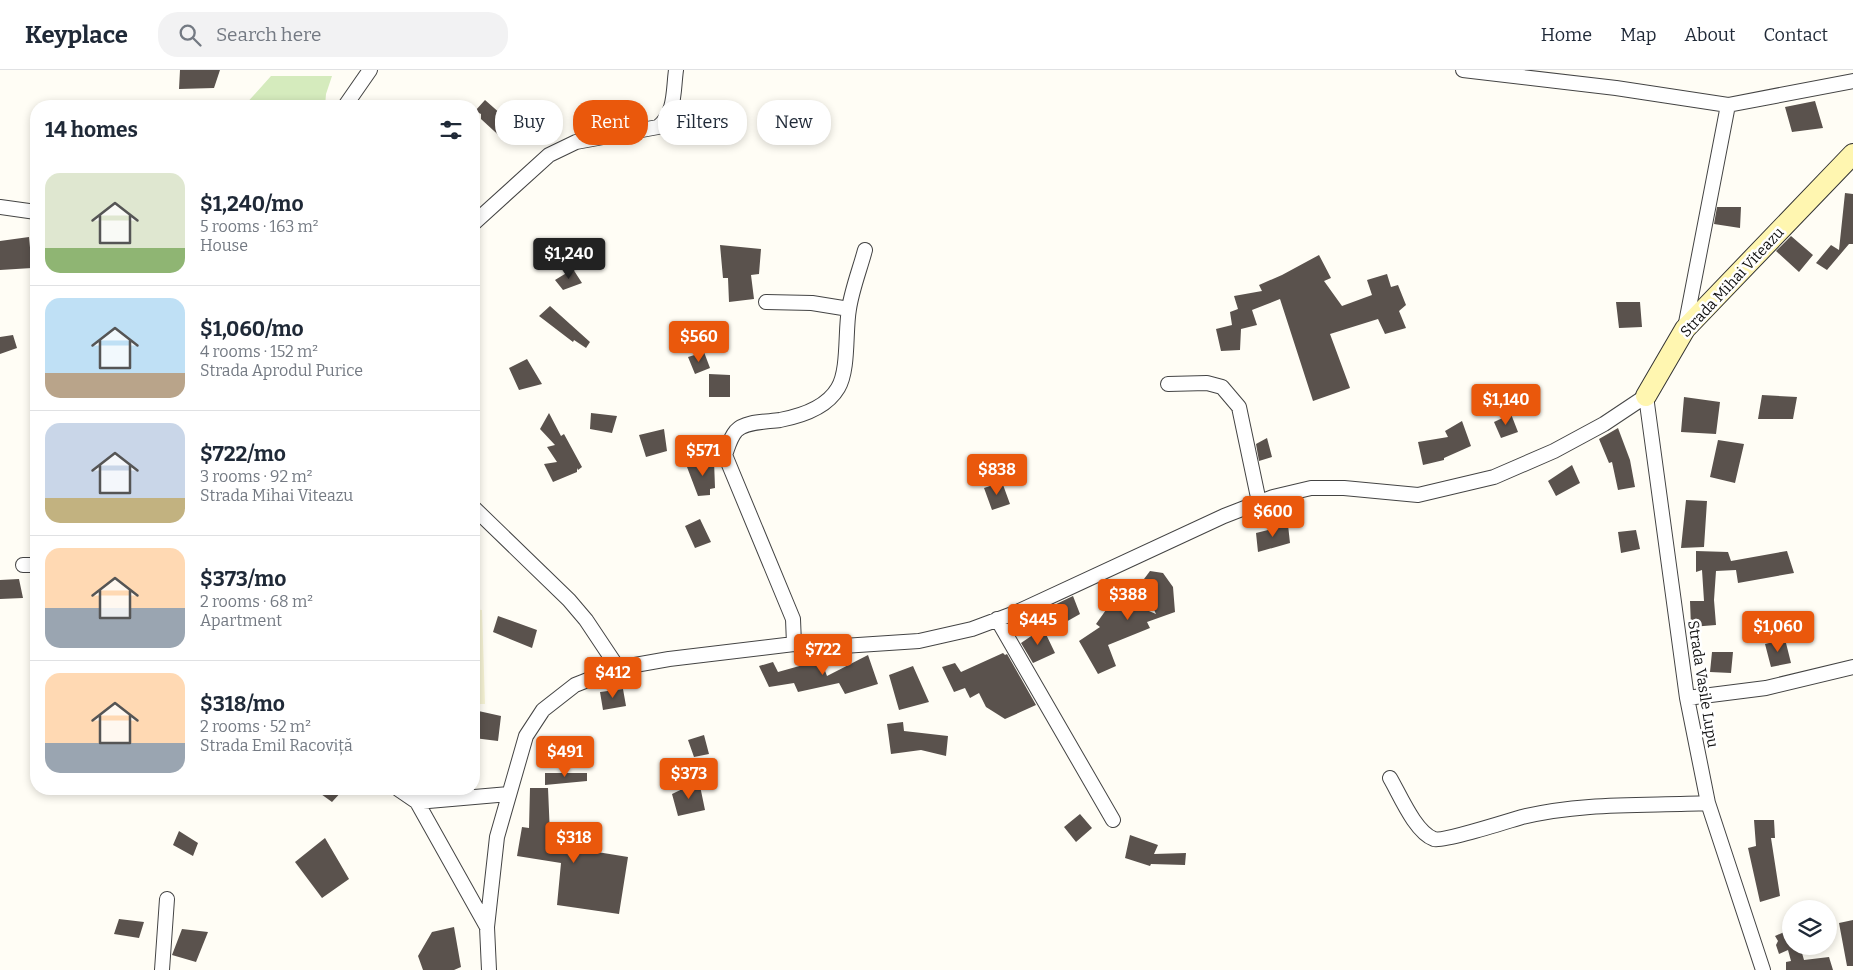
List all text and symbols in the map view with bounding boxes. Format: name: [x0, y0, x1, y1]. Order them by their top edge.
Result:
search box: [158, 12, 508, 57]
text: Keyplace: [25, 21, 128, 49]
icon: search: [176, 21, 204, 49]
text: Search here: [216, 23, 321, 46]
text: Home: [1541, 24, 1592, 46]
text: Map: [1620, 24, 1656, 46]
text: About: [1684, 24, 1735, 46]
text: Contact: [1763, 24, 1828, 46]
chip: Buy: [495, 100, 563, 145]
chip: Rent: [573, 100, 648, 145]
chip: Filters: [658, 100, 747, 145]
chip: New: [757, 100, 831, 145]
icon: filters: [437, 116, 465, 144]
text: 14 homes: [45, 117, 138, 143]
text: $1,240/mo: [200, 191, 304, 217]
icon: home: [85, 193, 145, 253]
text: 5 rooms · 163 m²: [200, 217, 318, 236]
street label: Strada Mihai Viteazu: [1676, 223, 1788, 341]
text: House: [200, 236, 248, 255]
pin: $1,240: [528, 238, 610, 280]
text: $1,240: [544, 244, 594, 263]
text: $1,060/mo: [200, 316, 304, 342]
icon: home: [85, 318, 145, 378]
pin: $560: [669, 320, 729, 363]
text: $560: [680, 327, 718, 346]
text: 4 rooms · 152 m²: [200, 342, 318, 361]
text: Strada Aprodul Purice: [200, 361, 363, 380]
pin: $1,140: [1465, 384, 1547, 426]
text: $1,140: [1482, 390, 1530, 409]
pin: $571: [673, 434, 733, 477]
text: $722/mo: [200, 441, 286, 467]
text: $571: [686, 441, 720, 460]
icon: home: [85, 443, 145, 503]
pin: $838: [967, 454, 1027, 496]
text: $838: [978, 460, 1016, 479]
text: 3 rooms · 92 m²: [200, 467, 312, 486]
text: Strada Mihai Viteazu: [200, 486, 353, 505]
pin: $600: [1243, 496, 1303, 538]
text: $600: [1253, 502, 1293, 521]
text: $373/mo: [200, 566, 286, 592]
icon: home: [85, 568, 145, 628]
pin: $388: [1098, 578, 1158, 621]
text: $388: [1109, 585, 1147, 604]
text: 2 rooms · 68 m²: [200, 592, 313, 611]
pin: $445: [1008, 604, 1068, 646]
text: $445: [1019, 610, 1057, 629]
pin: $1,060: [1737, 610, 1819, 653]
text: Apartment: [200, 611, 282, 630]
text: $1,060: [1753, 617, 1803, 636]
street label: Strada Vasile Lupu: [1684, 619, 1722, 749]
pin: $722: [793, 634, 853, 676]
text: $722: [805, 640, 841, 659]
pin: $412: [583, 656, 643, 699]
text: $412: [595, 663, 631, 682]
text: $318/mo: [200, 691, 285, 717]
icon: home: [85, 693, 145, 753]
text: 2 rooms · 52 m²: [200, 717, 311, 736]
text: Strada Emil Racoviță: [200, 736, 353, 755]
pin: $491: [535, 736, 595, 778]
text: $491: [547, 742, 583, 761]
pin: $373: [659, 758, 719, 800]
text: $373: [671, 764, 707, 783]
pin: $318: [544, 822, 604, 864]
text: $318: [556, 828, 592, 847]
map controls: [1782, 900, 1837, 955]
button: layers: [1782, 900, 1837, 955]

